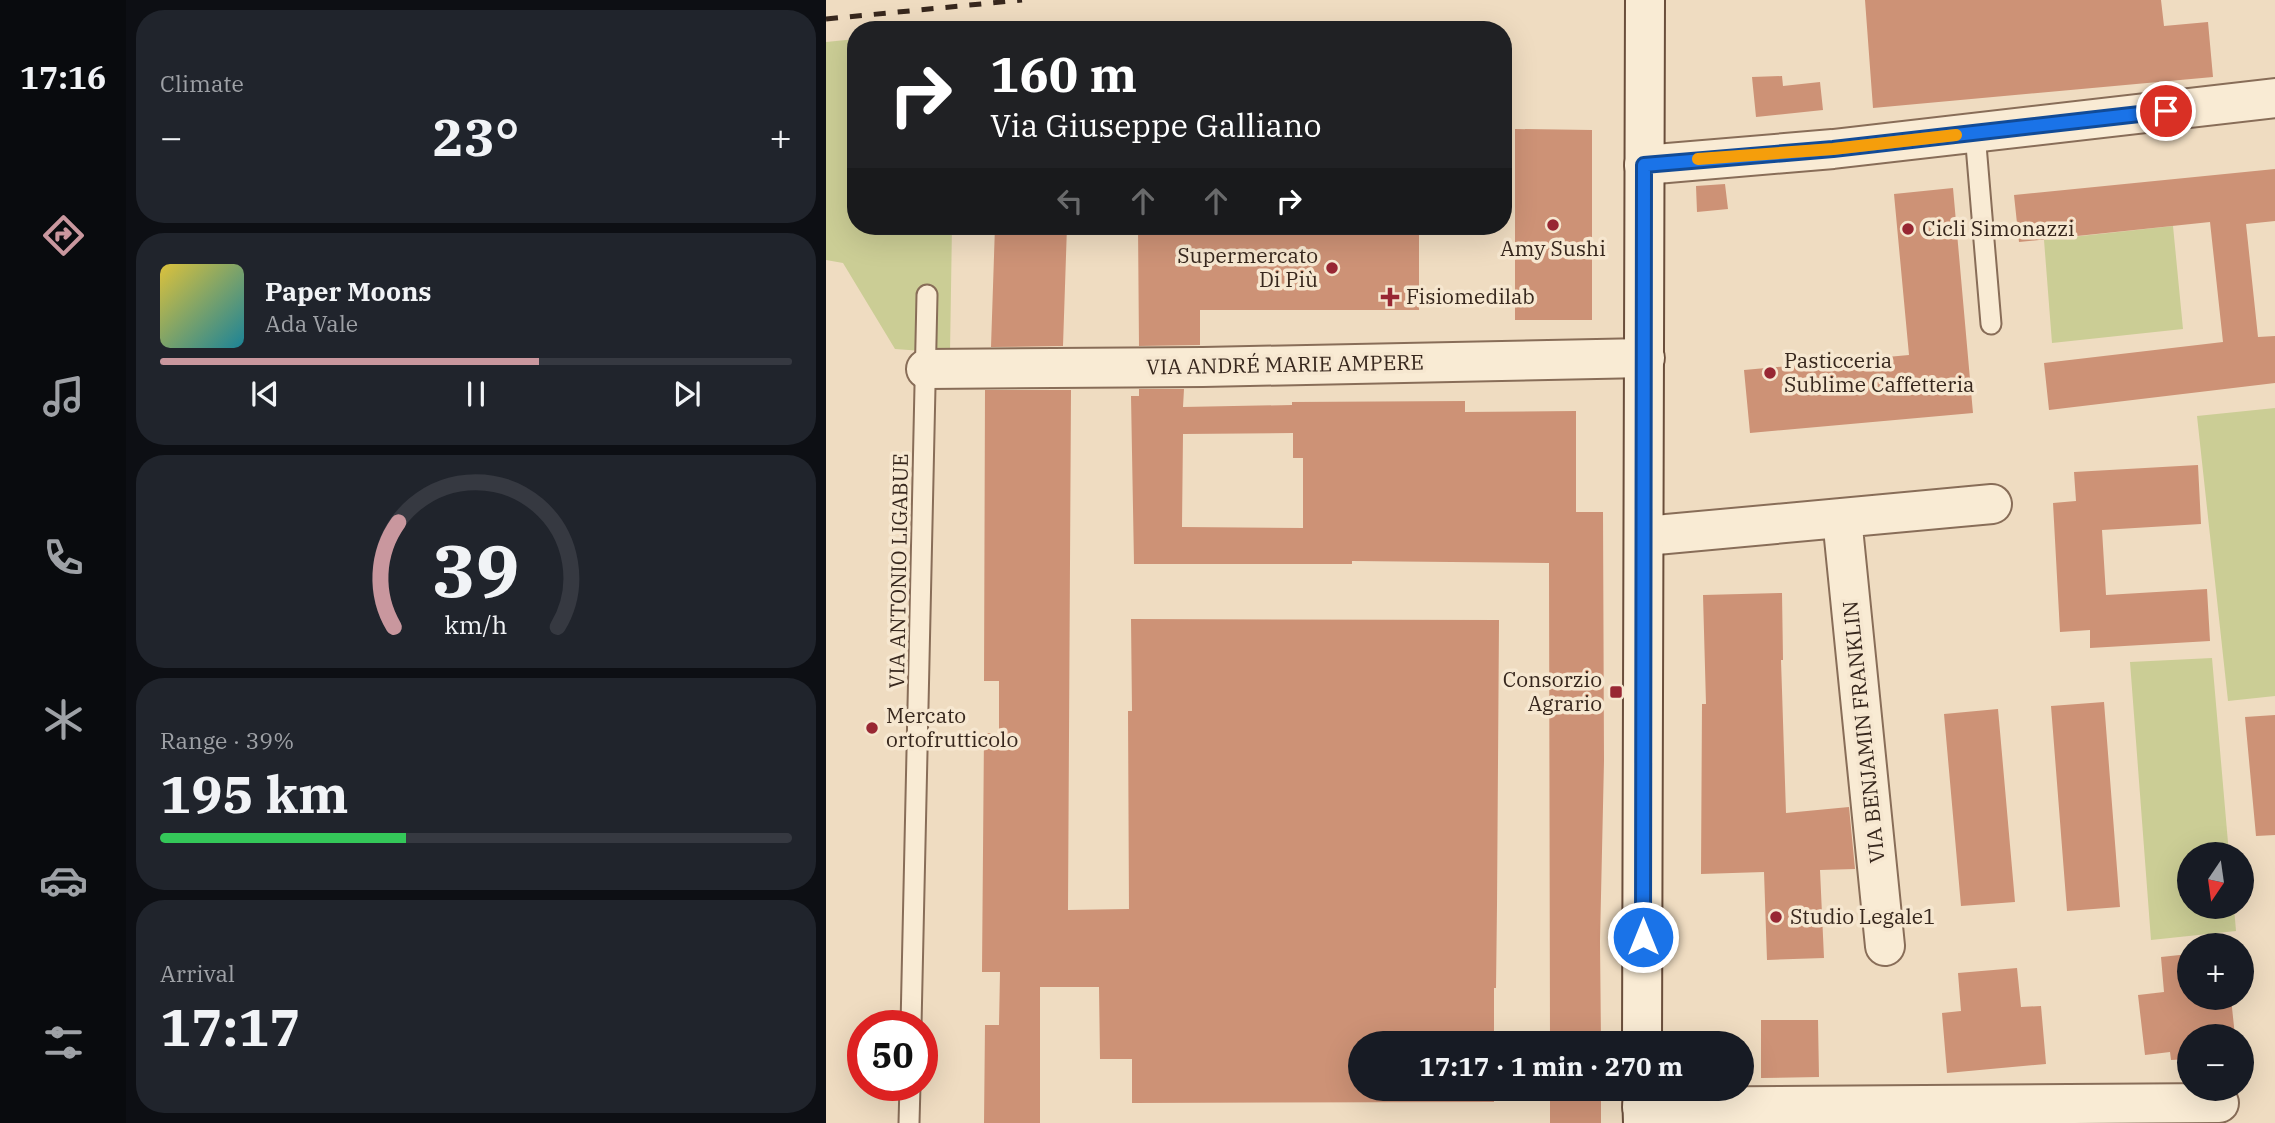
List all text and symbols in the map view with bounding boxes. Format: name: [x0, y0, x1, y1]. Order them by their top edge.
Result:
text: 160 m: [990, 42, 1137, 105]
icon: right: [875, 49, 966, 140]
text: 17:16: [20, 56, 106, 98]
text: Climate: [160, 68, 244, 98]
pin: [2136, 81, 2196, 141]
icon: arrive: [2147, 92, 2185, 130]
text: 23°: [433, 103, 519, 170]
text: Via Giuseppe Galliano: [990, 104, 1322, 146]
text: −: [160, 112, 183, 161]
text: +: [769, 112, 792, 161]
icon: left: [1051, 182, 1089, 220]
icon: ahead: [1124, 182, 1162, 220]
icon: ahead: [1197, 182, 1235, 220]
icon: right: [1270, 182, 1308, 220]
icon: directions: [39, 211, 88, 260]
place label: Cicli Simonazzi: [1922, 214, 2075, 242]
marker: Amy Sushi: [1545, 217, 1561, 233]
marker: Cicli Simonazzi: [1900, 221, 1916, 237]
place label: Amy Sushi: [1500, 234, 1606, 262]
place label: Supermercato Di Più: [1177, 241, 1318, 293]
marker: Supermercato Di Più: [1324, 260, 1340, 276]
text: Paper Moons: [265, 274, 432, 308]
place label: Fisiomedilab: [1406, 282, 1535, 310]
marker: Fisiomedilab: [1380, 287, 1400, 307]
text: Ada Vale: [265, 308, 358, 338]
place label: Pasticceria Sublime Caffetteria: [1784, 346, 1975, 398]
street label: VIA ANDRÉ MARIE AMPERE: [1146, 348, 1424, 380]
marker: Pasticceria Sublime Caffetteria: [1762, 365, 1778, 381]
icon: music: [39, 372, 88, 421]
icon: previous: [246, 375, 284, 413]
icon: pause: [457, 375, 495, 413]
icon: next: [668, 375, 706, 413]
street label: VIA ANTONIO LIGABUE: [882, 453, 914, 689]
text: 39: [432, 523, 520, 618]
icon: phone: [39, 533, 88, 582]
street label: VIA BENJAMIN FRANKLIN: [1835, 600, 1891, 865]
text: km/h: [444, 608, 508, 641]
place label: Consorzio Agrario: [1503, 665, 1602, 717]
marker: Consorzio Agrario: [1608, 684, 1624, 700]
icon: climate: [39, 695, 88, 744]
place label: Mercato ortofrutticolo: [886, 701, 1018, 753]
marker: Mercato ortofrutticolo: [864, 720, 880, 736]
text: Range · 39%: [160, 725, 294, 755]
text: 195 km: [160, 760, 349, 827]
north arrow: [2177, 842, 2254, 919]
map controls: [2177, 842, 2254, 1101]
icon: car: [39, 856, 88, 905]
position arrow: [1606, 900, 1680, 974]
place label: Studio Legale1: [1790, 902, 1936, 930]
marker: Studio Legale1: [1768, 909, 1784, 925]
button: +: [2177, 933, 2254, 1010]
text: Arrival: [160, 958, 235, 988]
text: 17:17: [160, 993, 301, 1060]
speed limit sign: 50: [847, 1010, 938, 1101]
icon: filters: [39, 1018, 88, 1067]
button: −: [2177, 1024, 2254, 1101]
text: 17:17 · 1 min · 270 m: [1419, 1049, 1683, 1083]

